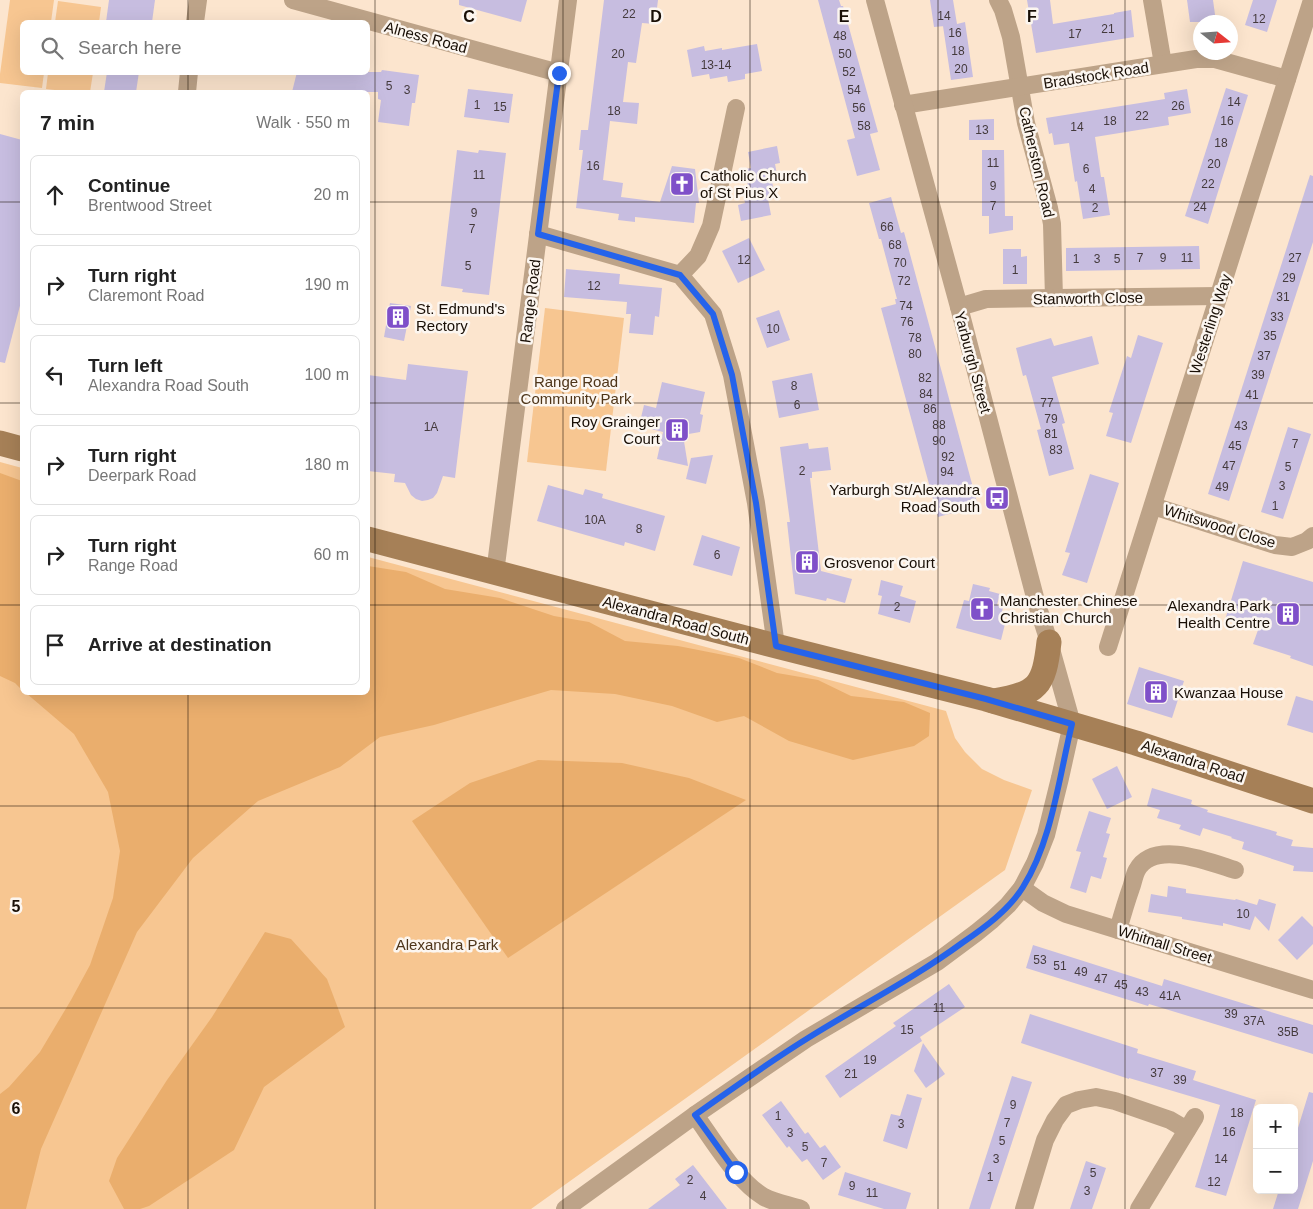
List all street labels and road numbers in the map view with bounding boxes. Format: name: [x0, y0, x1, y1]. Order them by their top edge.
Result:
street label: Alness Road: [383, 18, 469, 56]
street label: Bradstock Road: [1042, 58, 1150, 92]
street label: Catherston Road: [1016, 105, 1058, 219]
street label: Range Road: [516, 258, 544, 344]
street label: Westerling Way: [1186, 271, 1234, 376]
street label: Stanworth Close: [1033, 289, 1143, 307]
street label: Yarburgh Street: [951, 309, 995, 416]
street label: Whitswood Close: [1162, 501, 1278, 551]
street label: Alexandra Road South: [601, 592, 751, 648]
street label: Alexandra Road: [1139, 736, 1247, 786]
street label: Whitnall Street: [1116, 922, 1215, 967]

